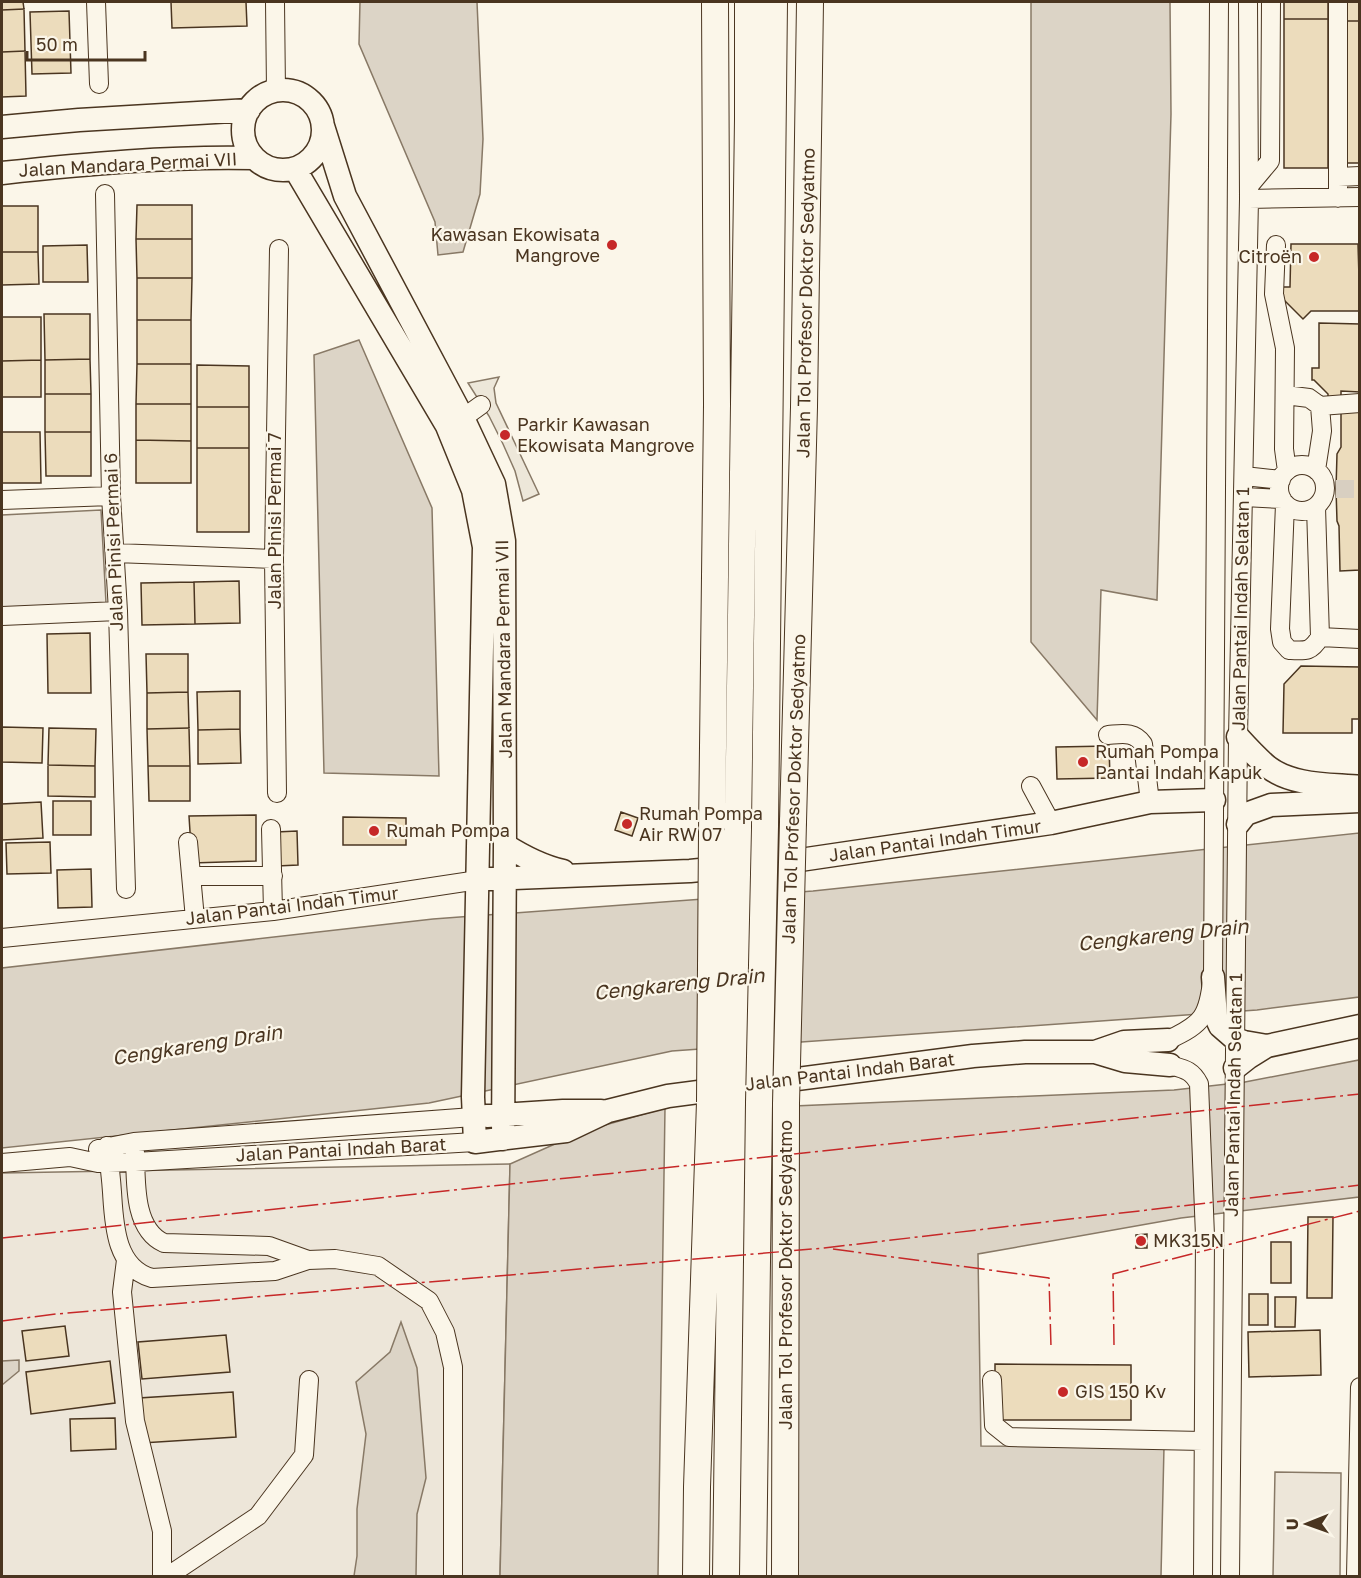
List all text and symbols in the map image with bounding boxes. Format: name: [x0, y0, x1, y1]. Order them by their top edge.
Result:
scale bar: [27, 24, 146, 62]
text: 50 m: [36, 33, 78, 55]
street label: Jalan Mandara Permai VII: [18, 147, 238, 181]
street label: Jalan Tol Profesor Doktor Sedyatmo: [791, 148, 819, 458]
place label: Kawasan Ekowisata Mangrove: [430, 223, 600, 266]
marker: Kawasan Ekowisata Mangrove: [605, 238, 619, 252]
place label: Citroën: [1239, 245, 1302, 267]
marker: Citroën: [1307, 250, 1321, 264]
place label: Parkir Kawasan Ekowisata Mangrove: [517, 413, 694, 456]
marker: Parkir Kawasan Ekowisata Mangrove: [498, 428, 512, 442]
street label: Jalan Pinisi Permai 7: [263, 432, 285, 610]
street label: Jalan Pinisi Permai 6: [99, 452, 127, 632]
street label: Jalan Pantai Indah Selatan 1: [1227, 487, 1253, 731]
street label: Jalan Mandara Permai VII: [490, 539, 516, 759]
street label: Jalan Tol Profesor Doktor Sedyatmo: [777, 634, 809, 944]
place label: Rumah Pompa Pantai Indah Kapuk: [1095, 740, 1262, 783]
marker: Rumah Pompa Pantai Indah Kapuk: [1076, 755, 1090, 769]
place label: Rumah Pompa Air RW 07: [639, 802, 763, 845]
street label: Jalan Pantai Indah Timur: [827, 814, 1043, 866]
marker: Rumah Pompa Air RW 07: [620, 817, 634, 831]
place label: Rumah Pompa: [386, 819, 510, 841]
marker: Rumah Pompa: [367, 824, 381, 838]
street label: Jalan Pantai Indah Timur: [184, 881, 400, 929]
water label: Cengkareng Drain: [1076, 913, 1250, 956]
water label: Cengkareng Drain: [592, 962, 766, 1005]
street label: Jalan Pantai Indah Selatan 1: [1220, 973, 1246, 1217]
water label: Cengkareng Drain: [110, 1019, 284, 1070]
street label: Jalan Pantai Indah Barat: [744, 1047, 956, 1095]
street label: Jalan Tol Profesor Doktor Sedyatmo: [774, 1120, 796, 1430]
street label: Jalan Pantai Indah Barat: [235, 1132, 447, 1166]
place label: MK315N: [1153, 1229, 1224, 1251]
marker: MK315N: [1134, 1234, 1148, 1248]
place label: GIS 150 Kv: [1075, 1380, 1166, 1402]
marker: GIS 150 Kv: [1056, 1385, 1070, 1399]
north arrow: [1277, 1494, 1337, 1554]
text: U: [1282, 1518, 1302, 1530]

